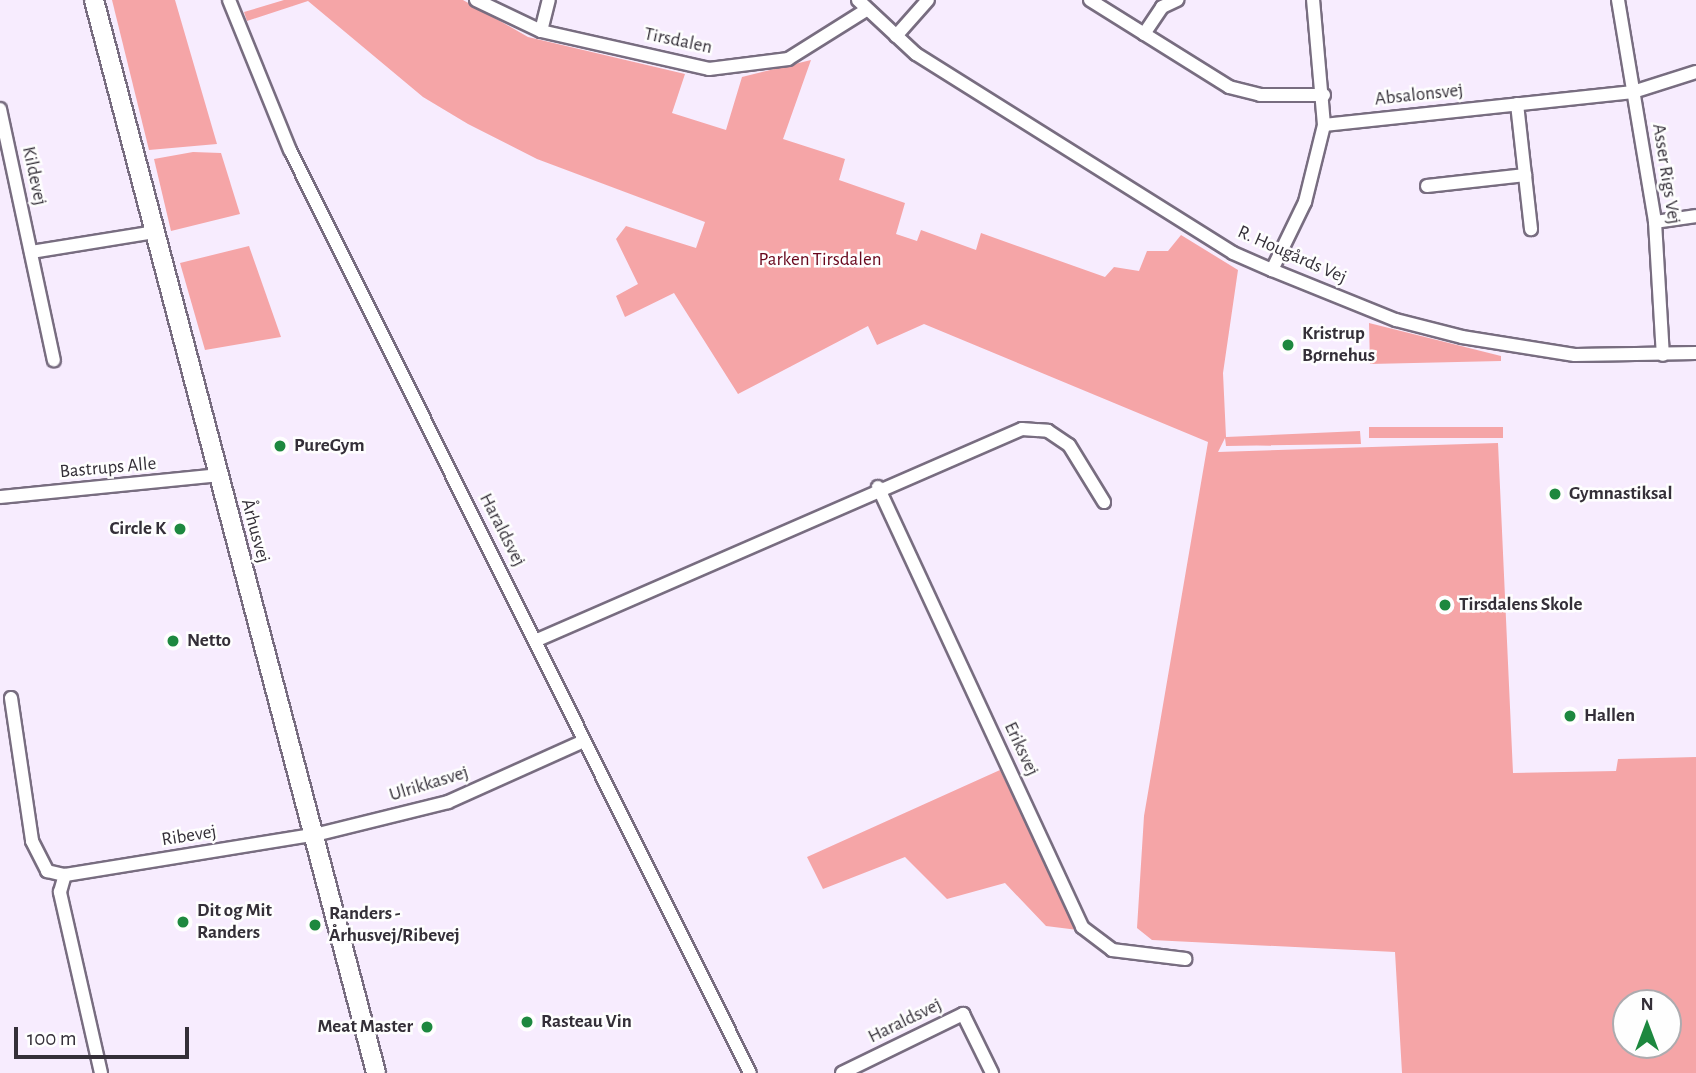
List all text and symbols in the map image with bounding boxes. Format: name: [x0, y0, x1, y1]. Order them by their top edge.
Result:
street label: Tirsdalen: [642, 23, 714, 59]
street label: Absalonsvej: [1374, 79, 1464, 111]
street label: Asser Rigs Vej: [1647, 122, 1685, 226]
street label: Kildevej: [17, 144, 51, 208]
street label: R. Hougårds Vej: [1234, 221, 1350, 289]
park label: Parken Tirsdalen: [758, 249, 882, 271]
place label: Kristrup Børnehus: [1302, 323, 1375, 367]
marker: Kristrup Børnehus: [1280, 337, 1296, 353]
place label: PureGym: [294, 435, 365, 457]
marker: PureGym: [272, 438, 288, 454]
street label: Bastrups Alle: [59, 452, 157, 484]
place label: Gymnastiksal: [1569, 483, 1672, 505]
marker: Gymnastiksal: [1547, 486, 1563, 502]
street label: Haraldsvej: [474, 490, 530, 570]
street label: Århusvej: [236, 497, 274, 565]
place label: Circle K: [109, 518, 166, 540]
marker: Circle K: [172, 521, 188, 537]
place label: Tirsdalens Skole: [1459, 594, 1583, 616]
marker: Tirsdalens Skole: [1437, 597, 1453, 613]
place label: Netto: [187, 630, 231, 652]
marker: Netto: [165, 633, 181, 649]
place label: Hallen: [1584, 705, 1635, 727]
marker: Hallen: [1562, 708, 1578, 724]
street label: Eriksvej: [999, 718, 1043, 780]
street label: Ulrikkasvej: [387, 761, 471, 807]
street label: Ribevej: [160, 820, 218, 852]
place label: Dit og Mit Randers: [197, 900, 272, 944]
place label: Randers - Århusvej/Ribevej: [329, 903, 460, 947]
marker: Dit og Mit Randers: [175, 914, 191, 930]
marker: Randers - Århusvej/Ribevej: [307, 917, 323, 933]
north arrow: [1612, 989, 1682, 1059]
street label: Haraldsvej: [864, 993, 946, 1049]
text: N: [1640, 995, 1654, 1014]
place label: Rasteau Vin: [541, 1011, 632, 1033]
scale bar: [18, 1014, 192, 1058]
marker: Rasteau Vin: [519, 1014, 535, 1030]
place label: Meat Master: [318, 1016, 413, 1038]
marker: Meat Master: [419, 1019, 435, 1035]
text: 100 m: [27, 1028, 77, 1049]

